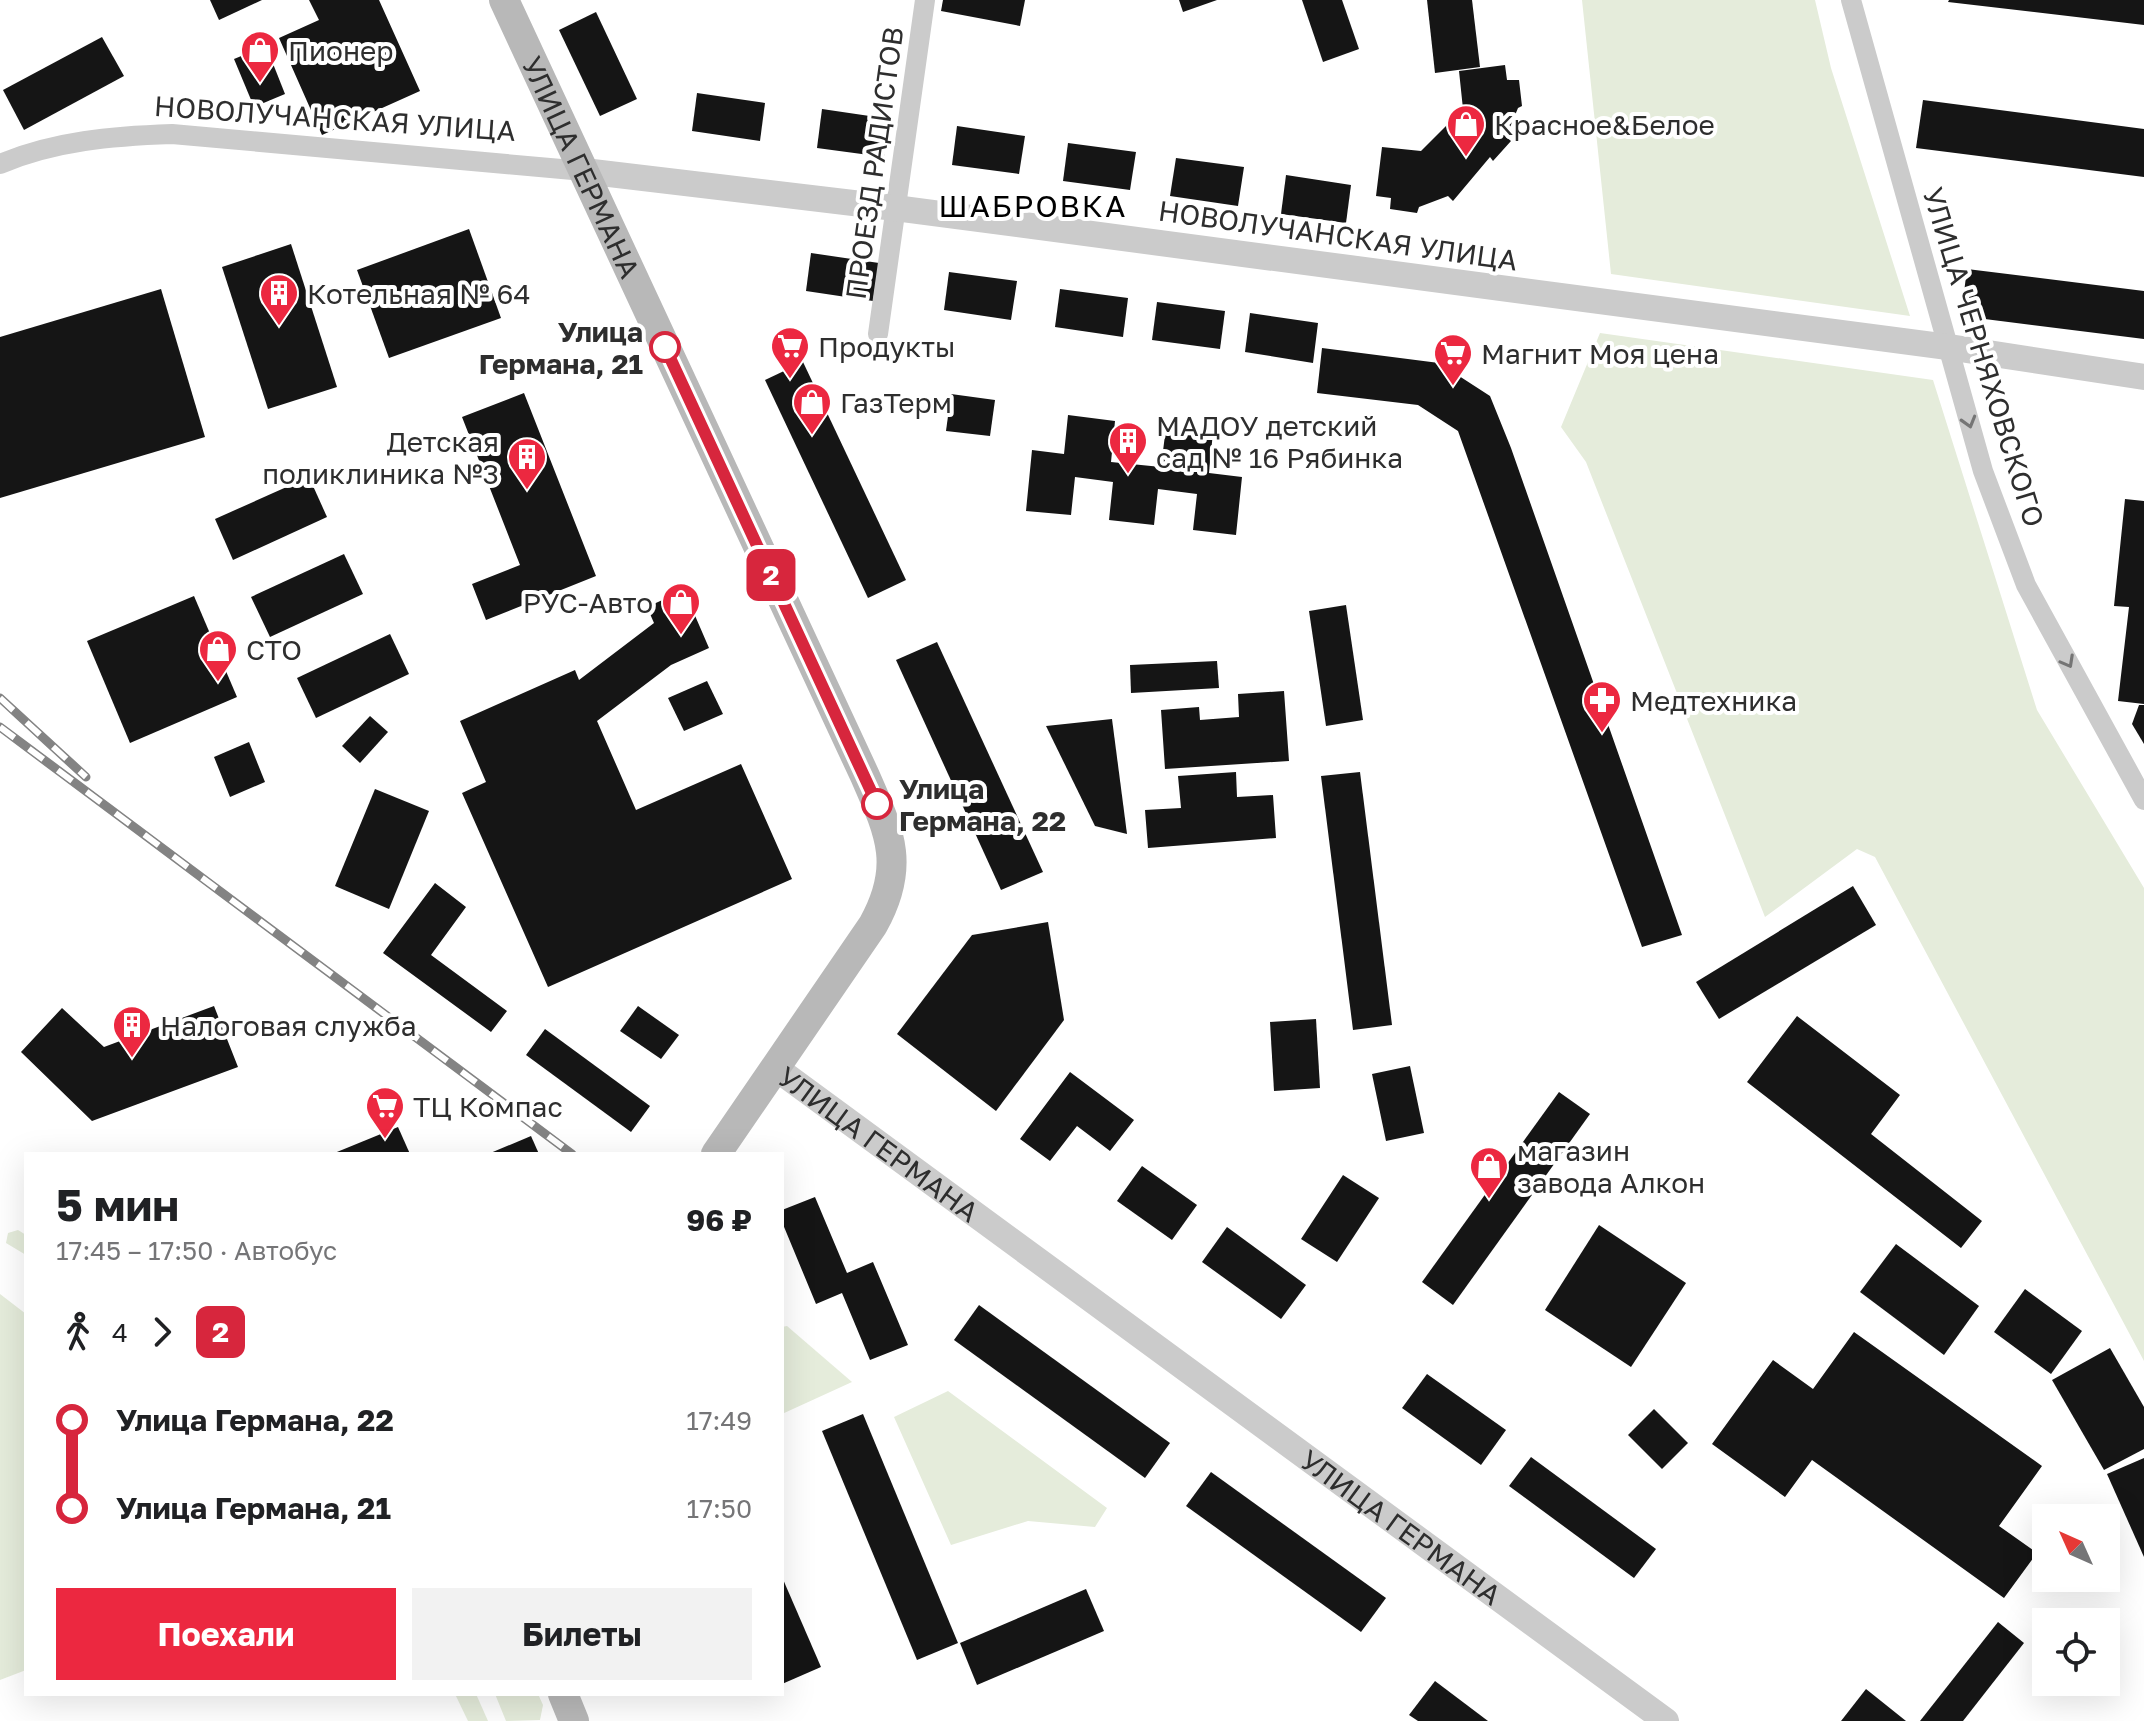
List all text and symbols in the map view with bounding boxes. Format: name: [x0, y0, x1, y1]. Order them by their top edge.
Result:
street label: ПРОЕЗД РАДИСТОВ: [839, 25, 909, 301]
shop icon: Пионер: [239, 29, 281, 84]
place label: Пионер: [288, 34, 393, 67]
street label: УЛИЦА ГЕРМАНА: [516, 51, 647, 283]
street label: НОВОЛУЧАНСКАЯ УЛИЦА: [153, 89, 517, 147]
shop icon: Красное&Белое: [1445, 103, 1487, 158]
place label: Красное&Белое: [1494, 108, 1715, 141]
street label: УЛИЦА ЧЕРНЯХОВСКОГО: [1917, 183, 2051, 531]
district label: ШАБРОВКА: [939, 188, 1127, 224]
street label: НОВОЛУЧАНСКАЯ УЛИЦА: [1156, 193, 1520, 277]
building icon: Котельная № 64: [258, 272, 300, 327]
place label: Котельная № 64: [307, 277, 531, 310]
place label: Улица Германа, 21: [479, 315, 643, 380]
supermarket icon: Продукты: [769, 325, 811, 380]
place label: Продукты: [818, 330, 955, 363]
marker: Улица Германа, 21: [650, 332, 680, 362]
supermarket icon: Магнит Моя цена: [1432, 332, 1474, 387]
place label: Магнит Моя цена: [1481, 337, 1719, 370]
shop icon: ГазТерм: [791, 381, 833, 436]
place label: ГазТерм: [840, 386, 952, 419]
place label: МАДОУ детский сад № 16 Рябинка: [1156, 409, 1403, 474]
one-way arrow: [1960, 415, 1976, 429]
building icon: МАДОУ детский сад № 16 Рябинка: [1107, 420, 1149, 475]
place label: Детская поликлиника №3: [262, 425, 499, 490]
building icon: Детская поликлиника №3: [506, 436, 548, 491]
line badge: 2: [745, 549, 797, 601]
text: 2: [762, 558, 780, 591]
shop icon: РУС-Авто: [660, 581, 702, 636]
place label: РУС-Авто: [523, 586, 653, 619]
shop icon: СТО: [197, 628, 239, 683]
place label: СТО: [246, 633, 302, 666]
one-way arrow: [2058, 653, 2074, 668]
pharmacy icon: Медтехника: [1581, 679, 1623, 734]
place label: Медтехника: [1630, 684, 1797, 717]
place label: Улица Германа, 22: [899, 772, 1066, 837]
marker: Улица Германа, 22: [862, 789, 892, 819]
building icon: Налоговая служба: [111, 1004, 153, 1059]
place label: Налоговая служба: [160, 1009, 416, 1042]
street label: УЛИЦА ГЕРМАНА: [772, 1059, 986, 1228]
supermarket icon: ТЦ Компас: [364, 1085, 406, 1140]
place label: ТЦ Компас: [413, 1090, 563, 1123]
place label: магазин завода Алкон: [1517, 1134, 1705, 1199]
shop icon: магазин завода Алкон: [1468, 1145, 1510, 1200]
text: 5 мин: [56, 1178, 179, 1231]
text: 96 ₽: [686, 1202, 752, 1238]
text: 17:45 – 17:50 · Автобус: [56, 1235, 337, 1266]
icon: walk: [56, 1310, 100, 1354]
icon: forward: [140, 1310, 184, 1354]
text: 2: [212, 1315, 229, 1348]
text: 4: [112, 1317, 128, 1348]
text: Улица Германа, 22: [116, 1402, 394, 1438]
text: 17:49: [686, 1405, 752, 1436]
street label: УЛИЦА ГЕРМАНА: [1294, 1442, 1508, 1611]
text: Улица Германа, 21: [116, 1490, 391, 1526]
text: 17:50: [687, 1493, 752, 1524]
north arrow: [2032, 1504, 2120, 1592]
map controls: [2032, 1504, 2120, 1696]
button: Поехали: [56, 1588, 396, 1680]
button: Билеты: [412, 1588, 752, 1680]
button: locate: [2032, 1608, 2120, 1696]

